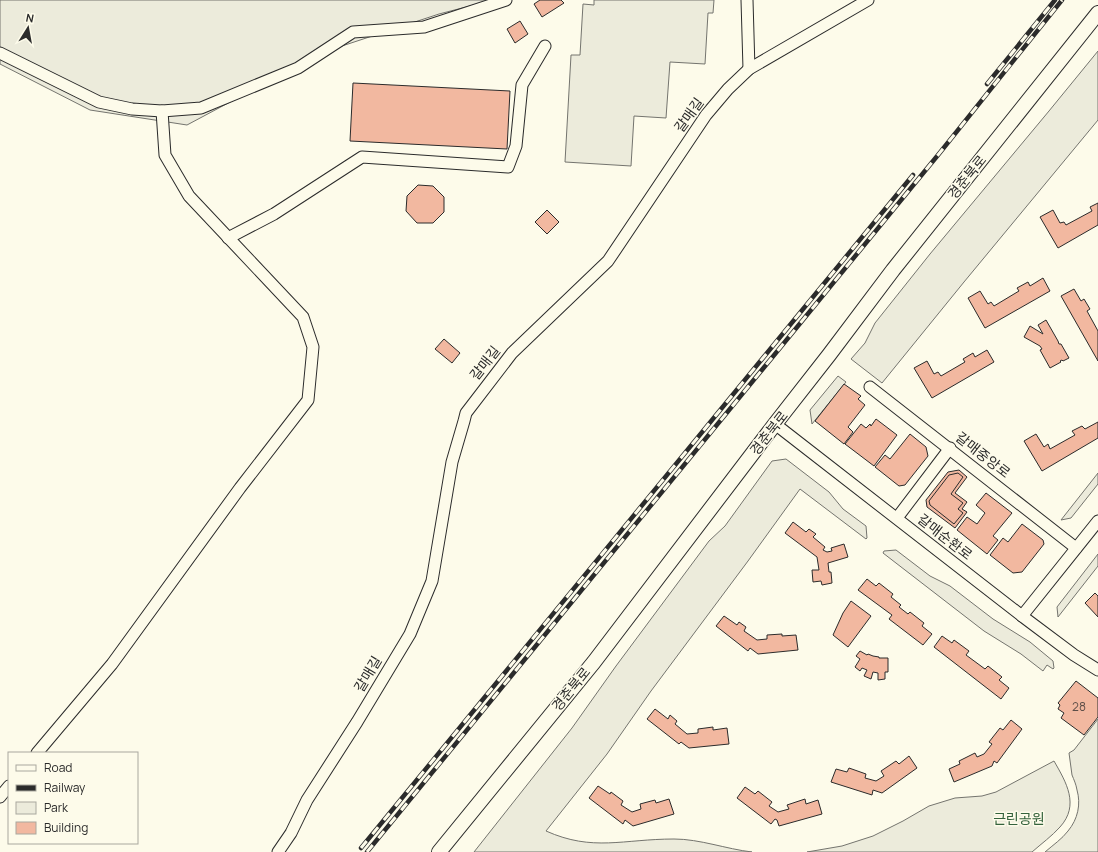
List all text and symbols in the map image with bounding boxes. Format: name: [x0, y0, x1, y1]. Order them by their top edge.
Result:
north arrow: [8, 8, 48, 48]
text: N: [25, 10, 35, 26]
street label: 갈매길: [670, 93, 708, 136]
street label: 경춘북로: [943, 151, 990, 203]
street label: 갈매길: [465, 342, 504, 384]
street label: 경춘북로: [745, 406, 792, 459]
street label: 갈매중앙로: [952, 427, 1015, 482]
street label: 갈매순환로: [914, 509, 977, 564]
street label: 갈매길: [349, 652, 386, 695]
street label: 경춘북로: [547, 663, 594, 715]
house number: 28: [1072, 698, 1086, 715]
legend: [8, 752, 138, 844]
text: Road: [44, 759, 72, 776]
text: Railway: [44, 779, 86, 796]
text: Park: [44, 799, 69, 816]
park label: 근린공원: [993, 809, 1045, 828]
text: Building: [44, 819, 88, 836]

